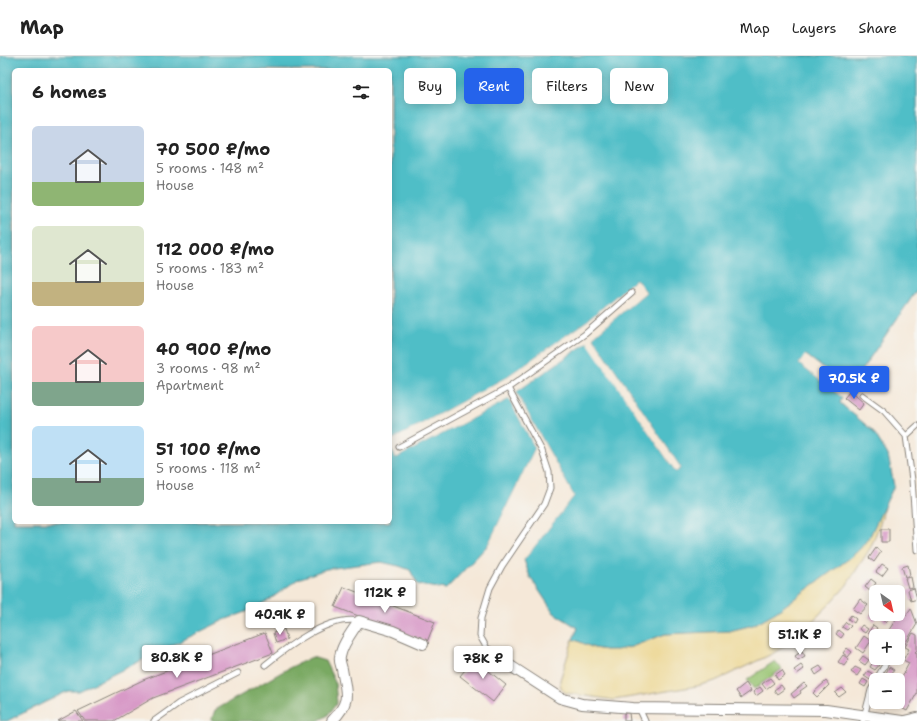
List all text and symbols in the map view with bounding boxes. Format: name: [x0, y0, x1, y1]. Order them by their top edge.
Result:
text: Map: [20, 15, 64, 40]
text: Map: [740, 19, 770, 37]
text: Layers: [792, 19, 836, 37]
text: Share: [858, 19, 897, 37]
chip: Buy: [404, 68, 456, 104]
chip: Rent: [464, 68, 524, 104]
chip: Filters: [532, 68, 602, 104]
chip: New: [610, 68, 668, 104]
text: 6 homes: [32, 81, 107, 103]
icon: filters: [350, 81, 372, 103]
text: 70 500 ₽/mo: [156, 138, 270, 160]
icon: home: [64, 142, 112, 190]
text: 5 rooms · 148 m²: [156, 160, 264, 177]
text: House: [156, 177, 194, 194]
text: 112 000 ₽/mo: [156, 238, 274, 260]
icon: home: [64, 242, 112, 290]
text: 5 rooms · 183 m²: [156, 260, 264, 277]
text: House: [156, 277, 194, 294]
text: 40 900 ₽/mo: [156, 338, 271, 360]
icon: home: [64, 342, 112, 390]
text: 3 rooms · 98 m²: [156, 360, 260, 377]
pin: 70.5K ₽: [817, 366, 891, 400]
text: 70.5K ₽: [828, 370, 880, 387]
text: Apartment: [156, 377, 224, 394]
text: 51 100 ₽/mo: [156, 438, 261, 460]
icon: home: [64, 442, 112, 490]
text: 5 rooms · 118 m²: [156, 460, 261, 477]
text: House: [156, 477, 194, 494]
pin: 112K ₽: [352, 580, 418, 614]
text: 112K ₽: [364, 584, 406, 601]
north arrow: [869, 585, 905, 621]
map controls: [869, 585, 905, 709]
pin: 40.9K ₽: [243, 602, 317, 636]
text: 40.9K ₽: [255, 606, 306, 623]
pin: 51.1K ₽: [763, 622, 837, 656]
text: 51.1K ₽: [778, 626, 822, 643]
button: +: [869, 629, 905, 665]
pin: 80.8K ₽: [140, 645, 214, 679]
pin: 78K ₽: [455, 646, 511, 680]
text: 80.8K ₽: [151, 649, 203, 666]
text: 78K ₽: [463, 650, 503, 667]
button: −: [869, 673, 905, 709]

